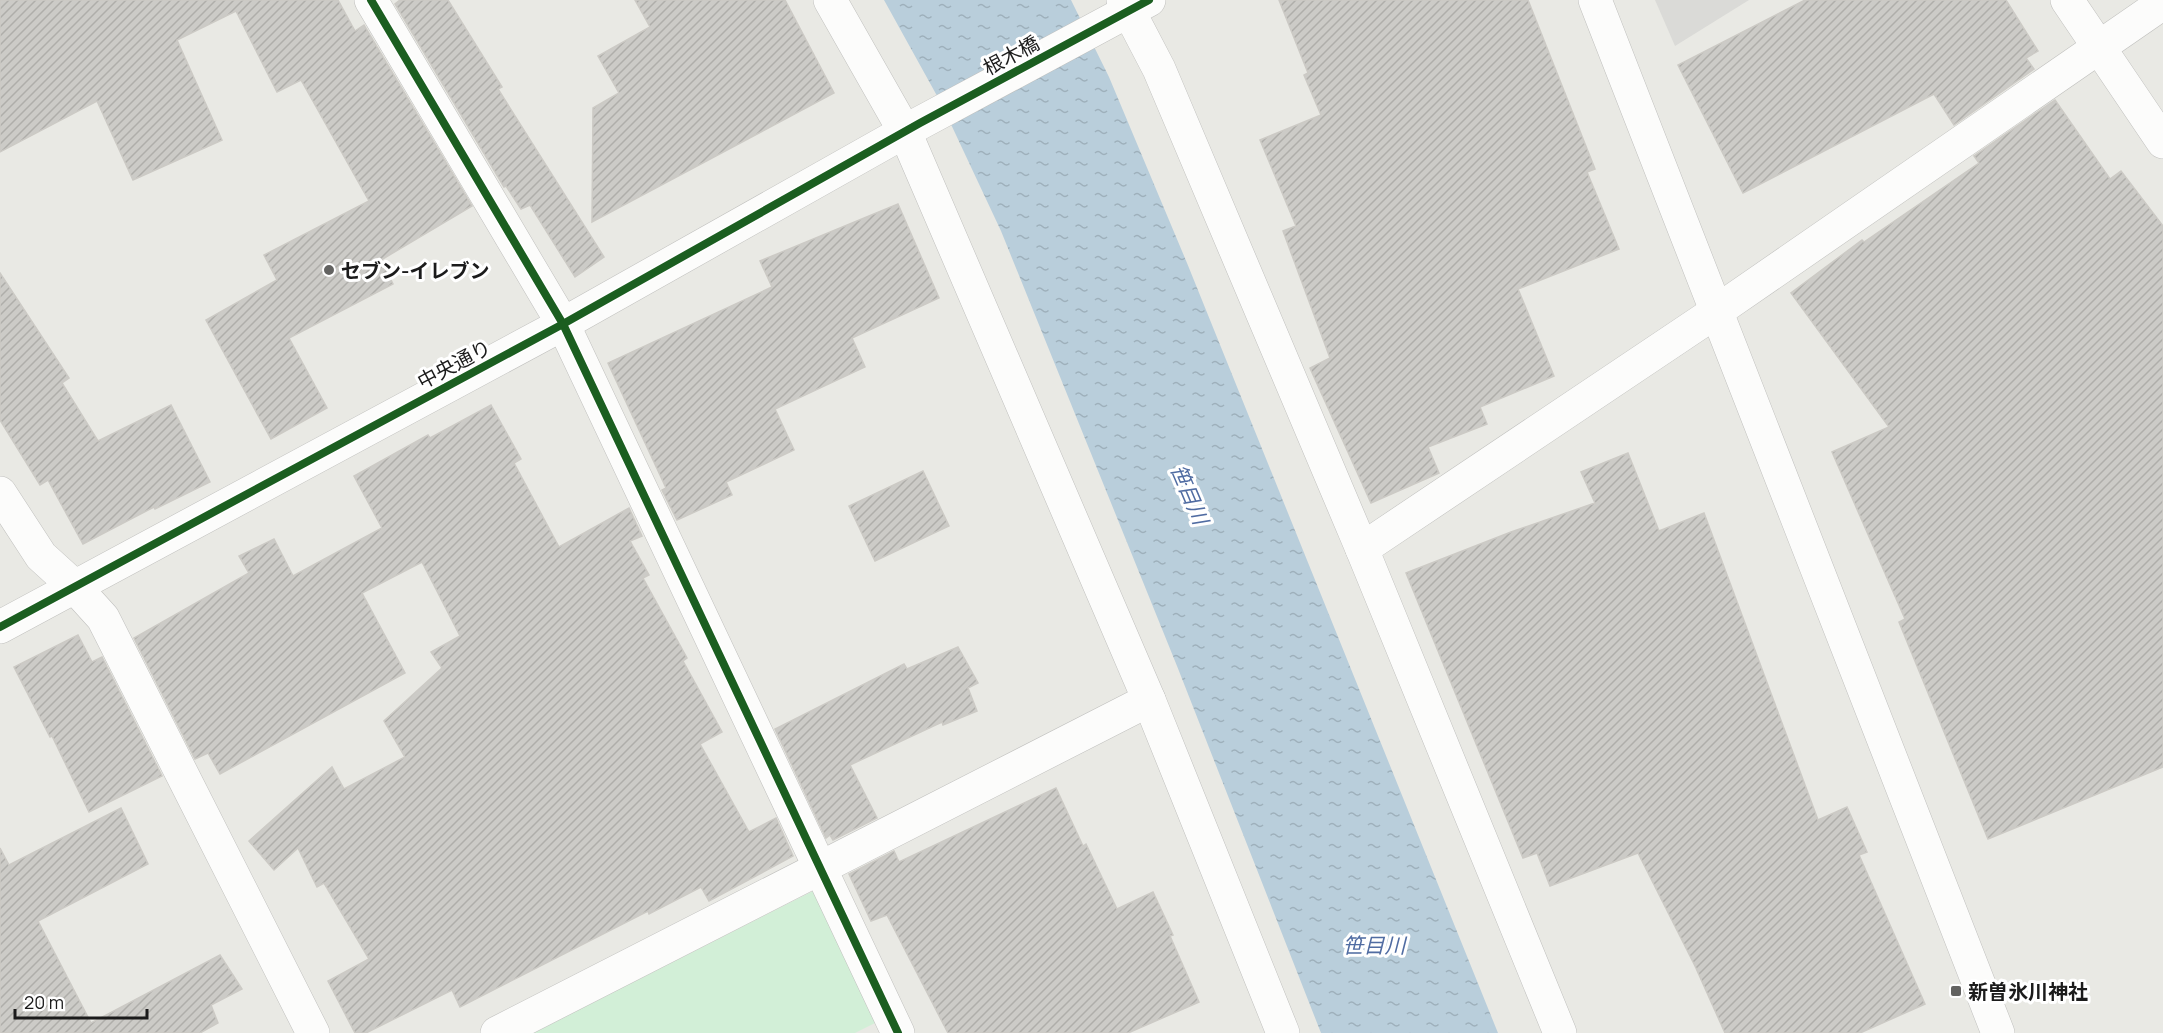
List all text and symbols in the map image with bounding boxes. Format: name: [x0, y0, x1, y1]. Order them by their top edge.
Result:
street label: 根木橋: [978, 29, 1044, 81]
place label: セブン-イレブン: [341, 257, 489, 284]
marker: セブン-イレブン: [322, 263, 336, 277]
street label: 中央通り: [412, 333, 496, 395]
water label: 笹目川: [1165, 460, 1216, 530]
water label: 笹目川: [1343, 931, 1407, 959]
place label: 新曽氷川神社: [1968, 978, 2088, 1005]
scale bar: [15, 982, 147, 1020]
marker: 新曽氷川神社: [1949, 984, 1963, 998]
text: 20 m: [24, 990, 64, 1014]

